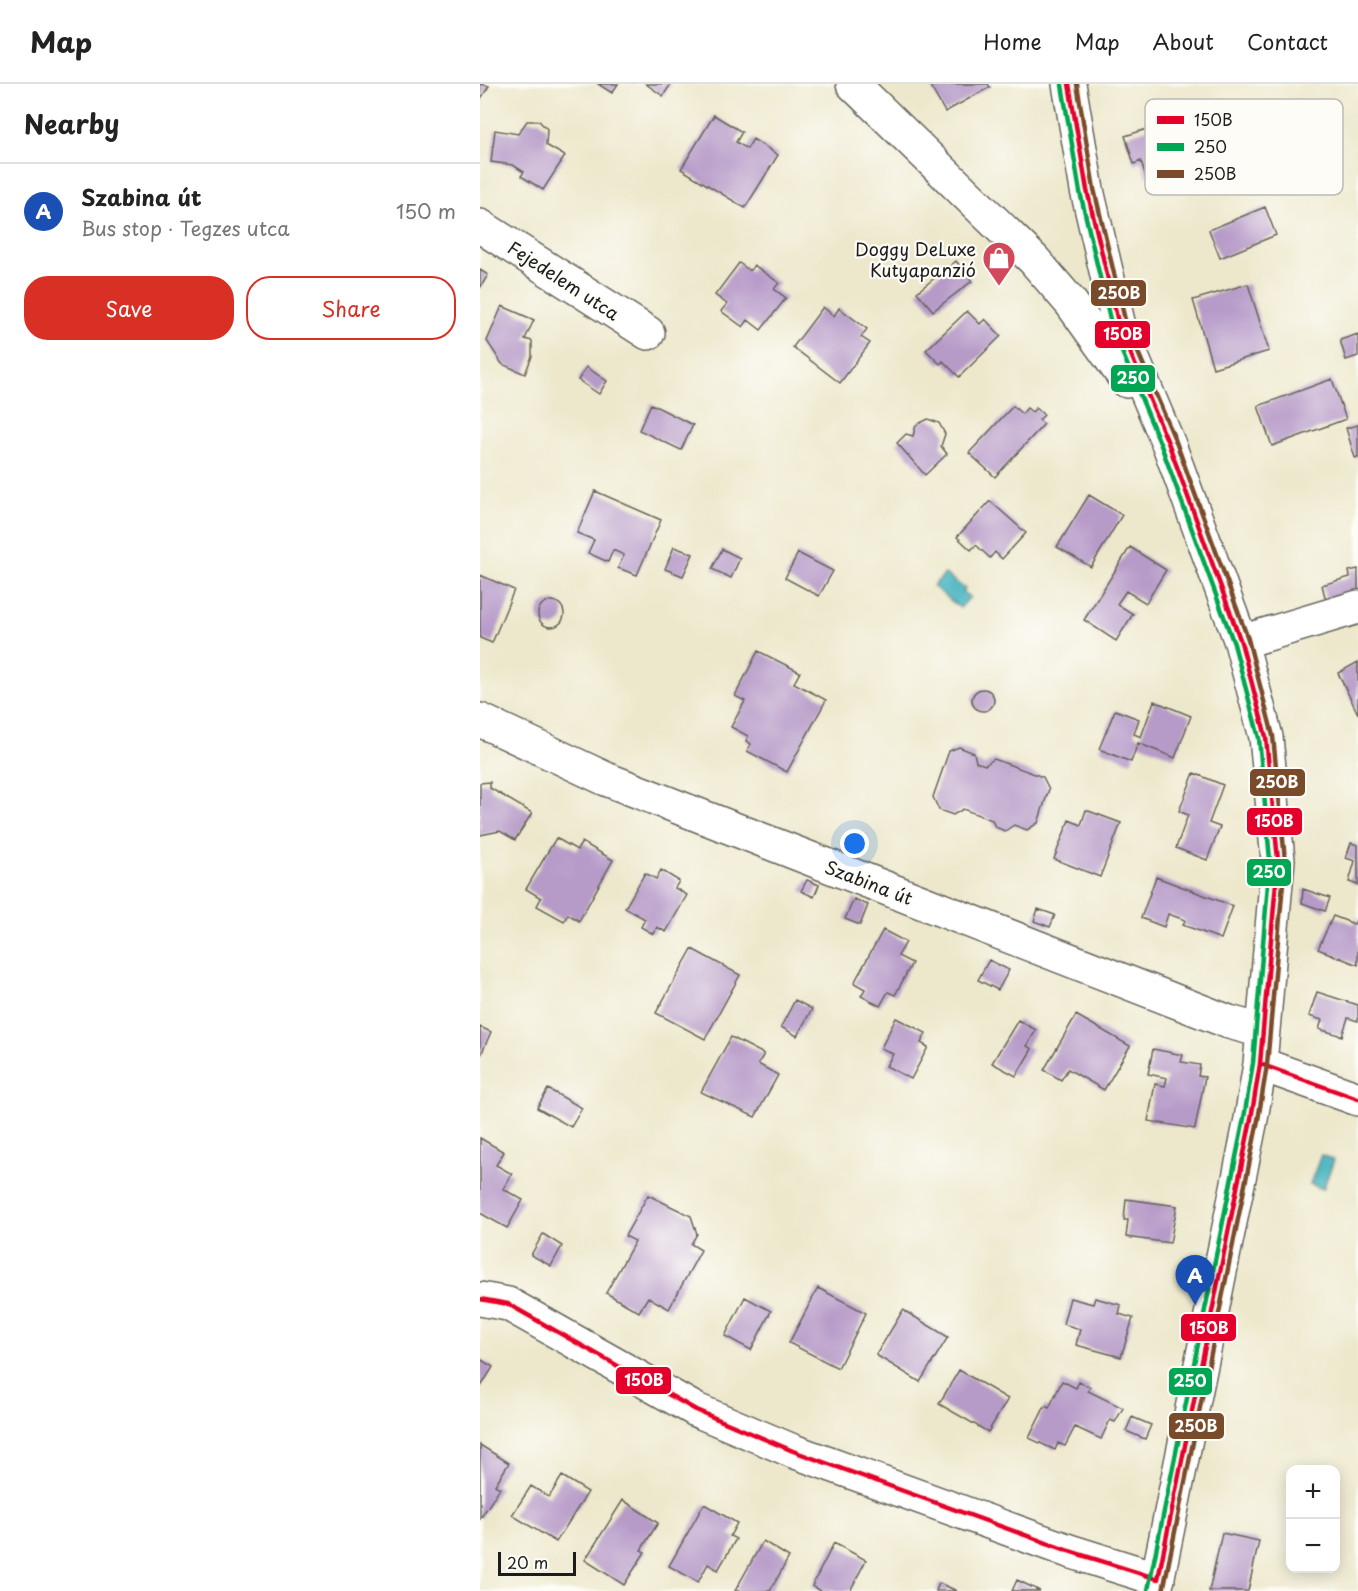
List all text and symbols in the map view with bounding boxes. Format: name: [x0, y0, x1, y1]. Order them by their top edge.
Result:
text: Map: [30, 20, 92, 63]
text: Home: [983, 25, 1042, 57]
text: Map: [1075, 25, 1120, 57]
text: About: [1153, 25, 1214, 57]
text: Contact: [1247, 25, 1328, 57]
legend: [1145, 99, 1343, 195]
text: Nearby: [24, 104, 119, 143]
text: 150B: [1194, 107, 1233, 131]
text: 250: [1194, 134, 1227, 158]
text: 250B: [1194, 161, 1236, 185]
text: Szabina út: [81, 180, 202, 213]
text: A: [36, 196, 51, 226]
text: 150 m: [396, 196, 456, 226]
text: Bus stop · Tegzes utca: [81, 213, 290, 243]
street label: Fejedelem utca: [503, 234, 626, 327]
place label: Doggy DeLuxe Kutyapanzió: [855, 235, 976, 283]
shop icon: Doggy DeLuxe Kutyapanzió: [981, 240, 1017, 287]
button: Save: [24, 276, 234, 340]
button: Share: [246, 276, 456, 340]
line badge: 250B: [1090, 279, 1147, 307]
text: 250B: [1098, 280, 1140, 304]
line badge: 150B: [1094, 320, 1151, 349]
text: 150B: [1103, 321, 1143, 345]
line badge: 250: [1110, 364, 1156, 393]
text: 250: [1116, 365, 1150, 389]
line badge: 250B: [1249, 768, 1306, 797]
text: 250B: [1256, 769, 1298, 793]
line badge: 150B: [1246, 807, 1303, 836]
text: 150B: [1254, 808, 1294, 832]
your location: [840, 829, 869, 858]
street label: Szabina út: [821, 853, 917, 911]
line badge: 250: [1246, 858, 1292, 887]
text: 250: [1252, 859, 1286, 883]
pin: A: [1176, 1256, 1214, 1305]
line badge: 150B: [1180, 1313, 1237, 1342]
text: 150B: [1189, 1315, 1229, 1339]
line badge: 150B: [615, 1366, 672, 1395]
text: 150B: [624, 1367, 664, 1391]
line badge: 250: [1168, 1367, 1213, 1396]
text: 250: [1173, 1368, 1207, 1392]
line badge: 250B: [1168, 1412, 1225, 1440]
text: 250B: [1175, 1413, 1217, 1437]
map controls: [1286, 1465, 1340, 1573]
button: +: [1286, 1465, 1340, 1519]
button: −: [1286, 1519, 1340, 1573]
scale bar: [498, 1549, 576, 1576]
text: 20 m: [507, 1550, 548, 1574]

